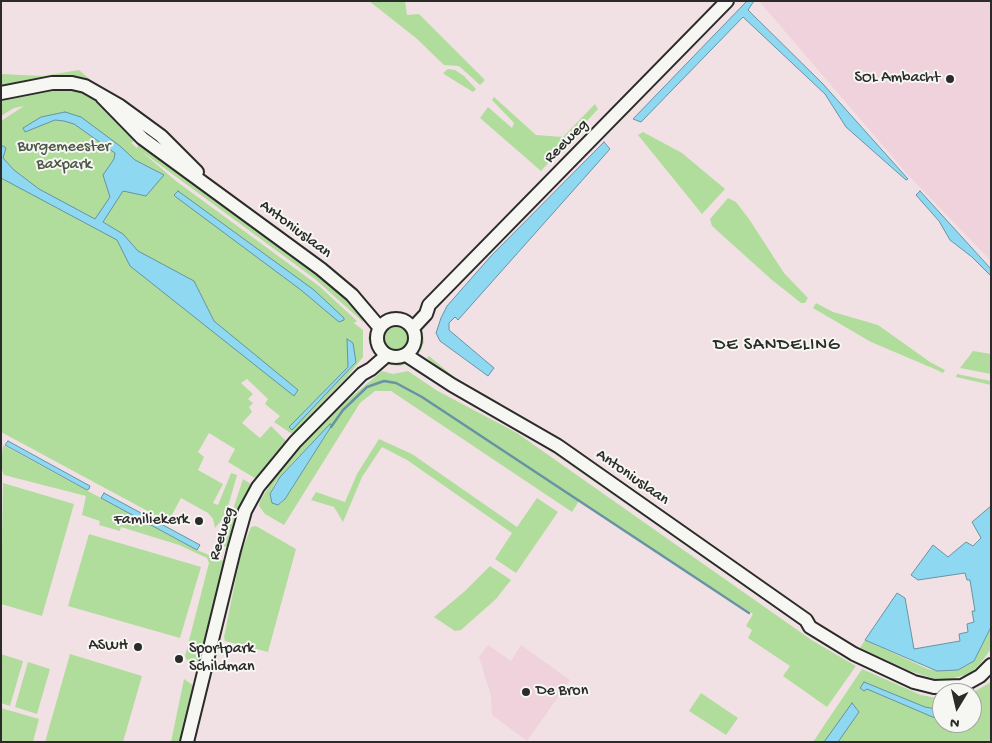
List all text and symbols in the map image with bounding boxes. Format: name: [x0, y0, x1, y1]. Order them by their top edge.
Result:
place label: SOL Ambacht: [855, 69, 940, 89]
marker: SOL Ambacht: [944, 73, 956, 85]
street label: Reeweg: [541, 116, 593, 168]
park label: Burgemeester Baxpark: [18, 138, 110, 176]
street label: Antoniuslaan: [255, 197, 335, 263]
district label: DE SANDELING: [712, 335, 842, 357]
street label: Antoniuslaan: [592, 446, 672, 510]
street label: Reeweg: [206, 505, 240, 563]
place label: Familiekerk: [114, 511, 189, 531]
marker: Familiekerk: [193, 515, 205, 527]
place label: ASWH: [88, 637, 128, 657]
place label: Sportpark Schildman: [189, 640, 255, 678]
marker: ASWH: [132, 641, 144, 653]
marker: Sportpark Schildman: [173, 653, 185, 665]
place label: De Bron: [536, 682, 588, 702]
north arrow: [932, 683, 982, 733]
marker: De Bron: [520, 686, 532, 698]
text: N: [949, 713, 961, 731]

